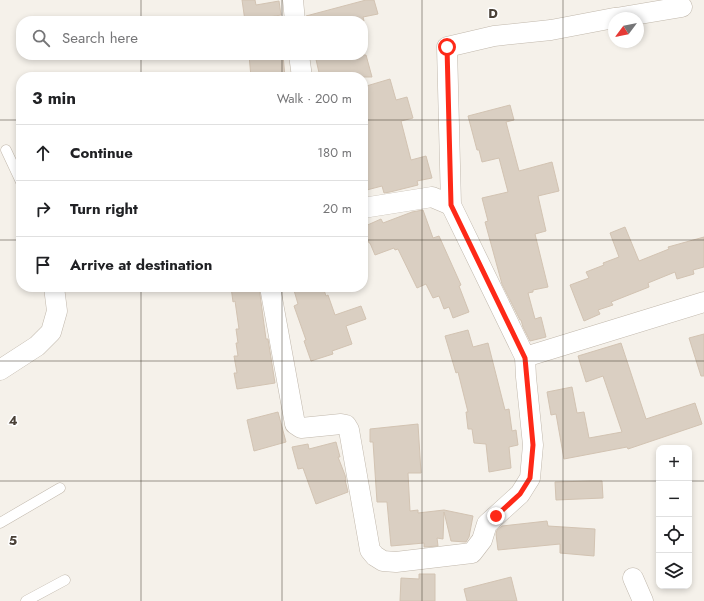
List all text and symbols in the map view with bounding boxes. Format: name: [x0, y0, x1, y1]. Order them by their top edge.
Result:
text: D: [488, 4, 498, 23]
north arrow: [608, 12, 644, 48]
search box: [16, 16, 368, 60]
icon: search: [30, 27, 52, 49]
text: Search here: [62, 27, 138, 49]
route start: [438, 38, 456, 56]
text: 3 min: [32, 86, 76, 110]
text: Walk · 200 m: [277, 89, 352, 108]
icon: ahead: [32, 142, 54, 164]
text: Continue: [70, 142, 133, 164]
text: 180 m: [317, 143, 352, 162]
icon: right: [32, 198, 54, 220]
text: Turn right: [70, 198, 138, 220]
text: 20 m: [323, 199, 352, 218]
icon: arrive: [32, 254, 54, 276]
text: Arrive at destination: [70, 254, 212, 276]
text: 4: [8, 411, 18, 430]
map controls: [656, 445, 692, 589]
button: +: [656, 445, 692, 481]
button: −: [656, 481, 692, 517]
route end: [487, 507, 505, 525]
button: locate: [656, 517, 692, 553]
text: 5: [9, 531, 17, 550]
button: layers: [656, 553, 692, 589]

